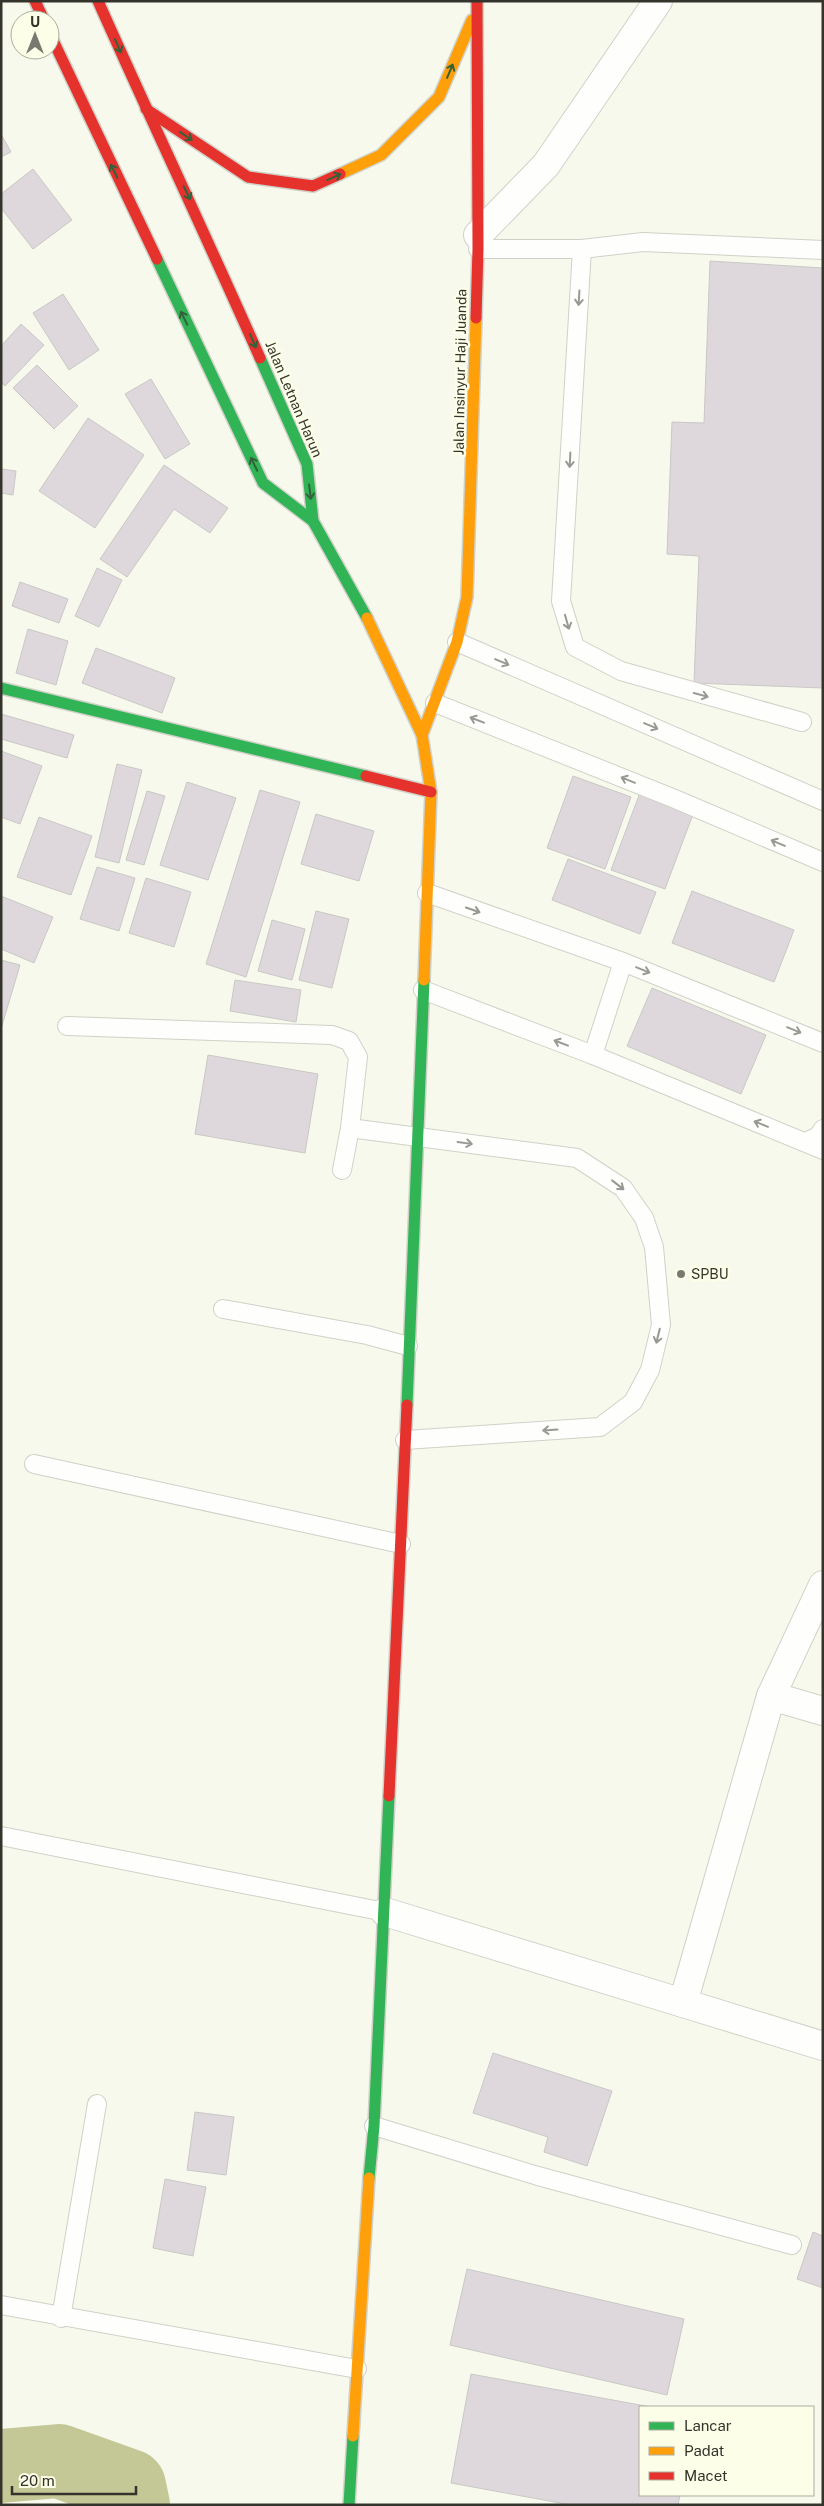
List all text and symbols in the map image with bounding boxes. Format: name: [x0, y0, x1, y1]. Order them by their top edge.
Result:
north arrow: [10, 10, 60, 60]
text: U: [30, 14, 40, 30]
one-way arrow: [114, 38, 123, 53]
one-way arrow: [446, 64, 455, 79]
one-way arrow: [179, 131, 193, 141]
one-way arrow: [109, 164, 118, 179]
one-way arrow: [326, 171, 341, 181]
one-way arrow: [183, 185, 192, 200]
street label: Jalan Insinyur Haji Juanda: [451, 289, 469, 455]
one-way arrow: [574, 290, 583, 306]
one-way arrow: [179, 310, 189, 325]
one-way arrow: [249, 334, 258, 349]
street label: Jalan Letnan Harun: [262, 338, 326, 460]
one-way arrow: [565, 452, 574, 468]
one-way arrow: [249, 457, 258, 472]
one-way arrow: [305, 484, 315, 500]
one-way arrow: [563, 613, 573, 629]
one-way arrow: [494, 657, 509, 667]
one-way arrow: [693, 691, 709, 701]
one-way arrow: [470, 714, 485, 724]
one-way arrow: [643, 721, 658, 731]
one-way arrow: [621, 774, 636, 784]
one-way arrow: [771, 837, 786, 847]
one-way arrow: [465, 906, 480, 915]
one-way arrow: [635, 967, 650, 976]
one-way arrow: [786, 1027, 801, 1036]
one-way arrow: [554, 1038, 570, 1047]
one-way arrow: [753, 1119, 769, 1128]
one-way arrow: [457, 1138, 473, 1148]
one-way arrow: [611, 1180, 624, 1191]
place label: SPBU: [691, 1266, 728, 1282]
marker: SPBU: [675, 1268, 687, 1280]
one-way arrow: [653, 1328, 662, 1344]
one-way arrow: [542, 1426, 558, 1435]
legend: [639, 2406, 814, 2496]
text: Lancar: [684, 2417, 732, 2434]
text: Padat: [684, 2442, 725, 2459]
scale bar: [12, 2464, 136, 2496]
text: Macet: [684, 2467, 728, 2484]
text: 20 m: [20, 2472, 55, 2489]

